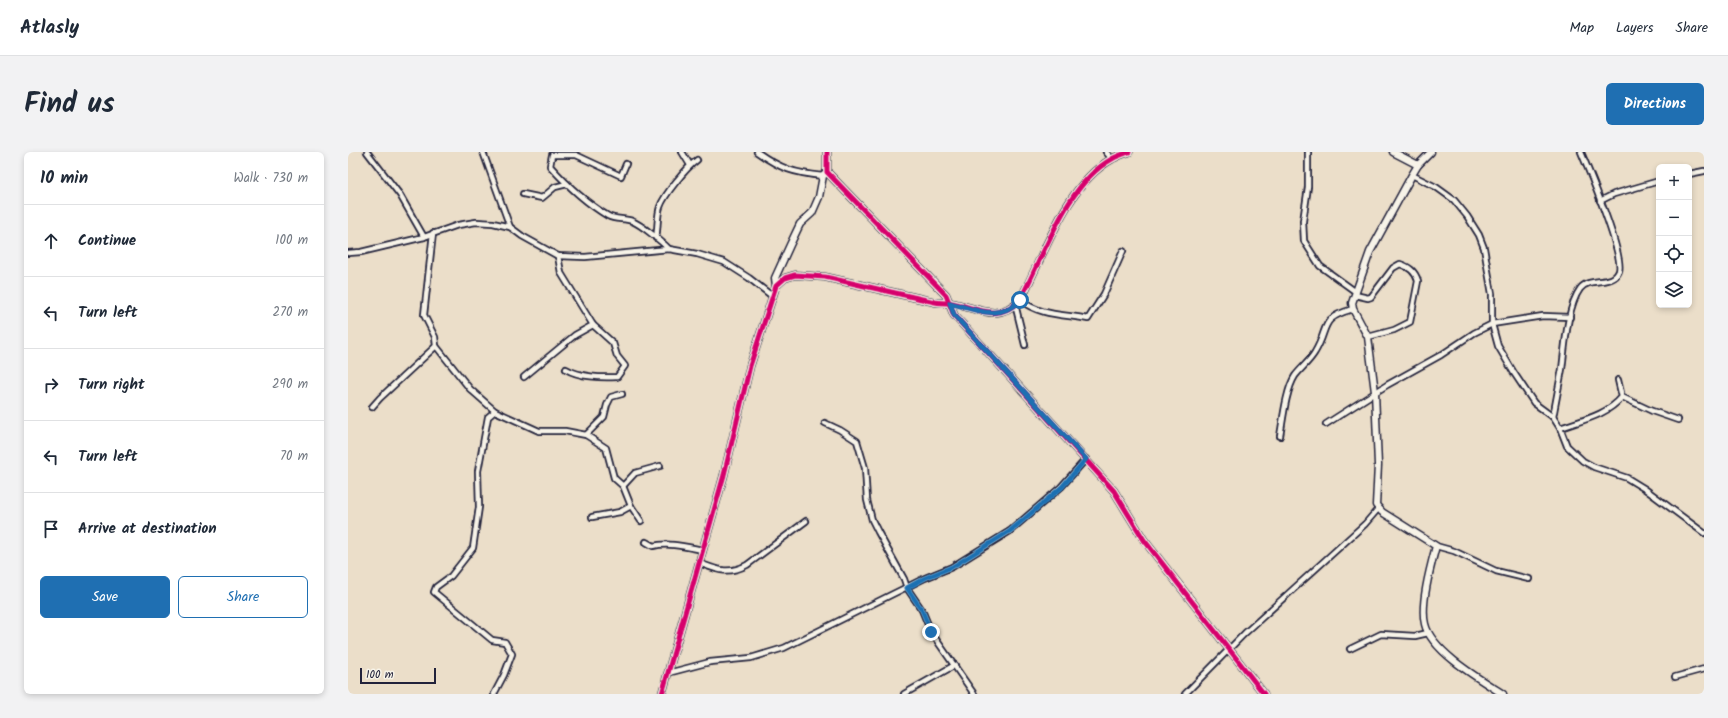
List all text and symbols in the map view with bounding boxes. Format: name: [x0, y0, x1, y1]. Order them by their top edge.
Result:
text: Atlasly: [20, 13, 79, 43]
text: Map: [1570, 17, 1594, 39]
text: Layers: [1616, 17, 1654, 39]
text: Share: [1676, 17, 1708, 39]
text: Find us: [24, 82, 115, 127]
button: Directions: [1606, 83, 1704, 125]
map controls: [1656, 164, 1692, 308]
button: +: [1656, 164, 1692, 200]
text: 10 min: [40, 165, 88, 192]
text: Walk · 730 m: [233, 168, 308, 189]
button: −: [1656, 200, 1692, 236]
text: Continue: [78, 229, 136, 253]
icon: ahead: [40, 230, 62, 252]
text: 100 m: [275, 230, 308, 251]
button: locate: [1656, 236, 1692, 272]
button: layers: [1656, 272, 1692, 308]
route start: [1011, 291, 1029, 309]
text: Turn left: [78, 301, 138, 325]
icon: left: [40, 302, 62, 324]
text: 270 m: [272, 302, 308, 323]
text: Turn right: [78, 373, 145, 397]
icon: right: [40, 374, 62, 396]
text: 290 m: [272, 374, 308, 395]
text: Turn left: [78, 445, 138, 469]
icon: left: [40, 446, 62, 468]
text: 70 m: [280, 446, 308, 467]
text: Arrive at destination: [78, 517, 217, 541]
icon: arrive: [40, 518, 62, 540]
button: Save: [40, 576, 170, 618]
button: Share: [178, 576, 308, 618]
route end: [922, 623, 940, 641]
scale bar: [360, 666, 436, 685]
text: 100 m: [366, 666, 394, 684]

